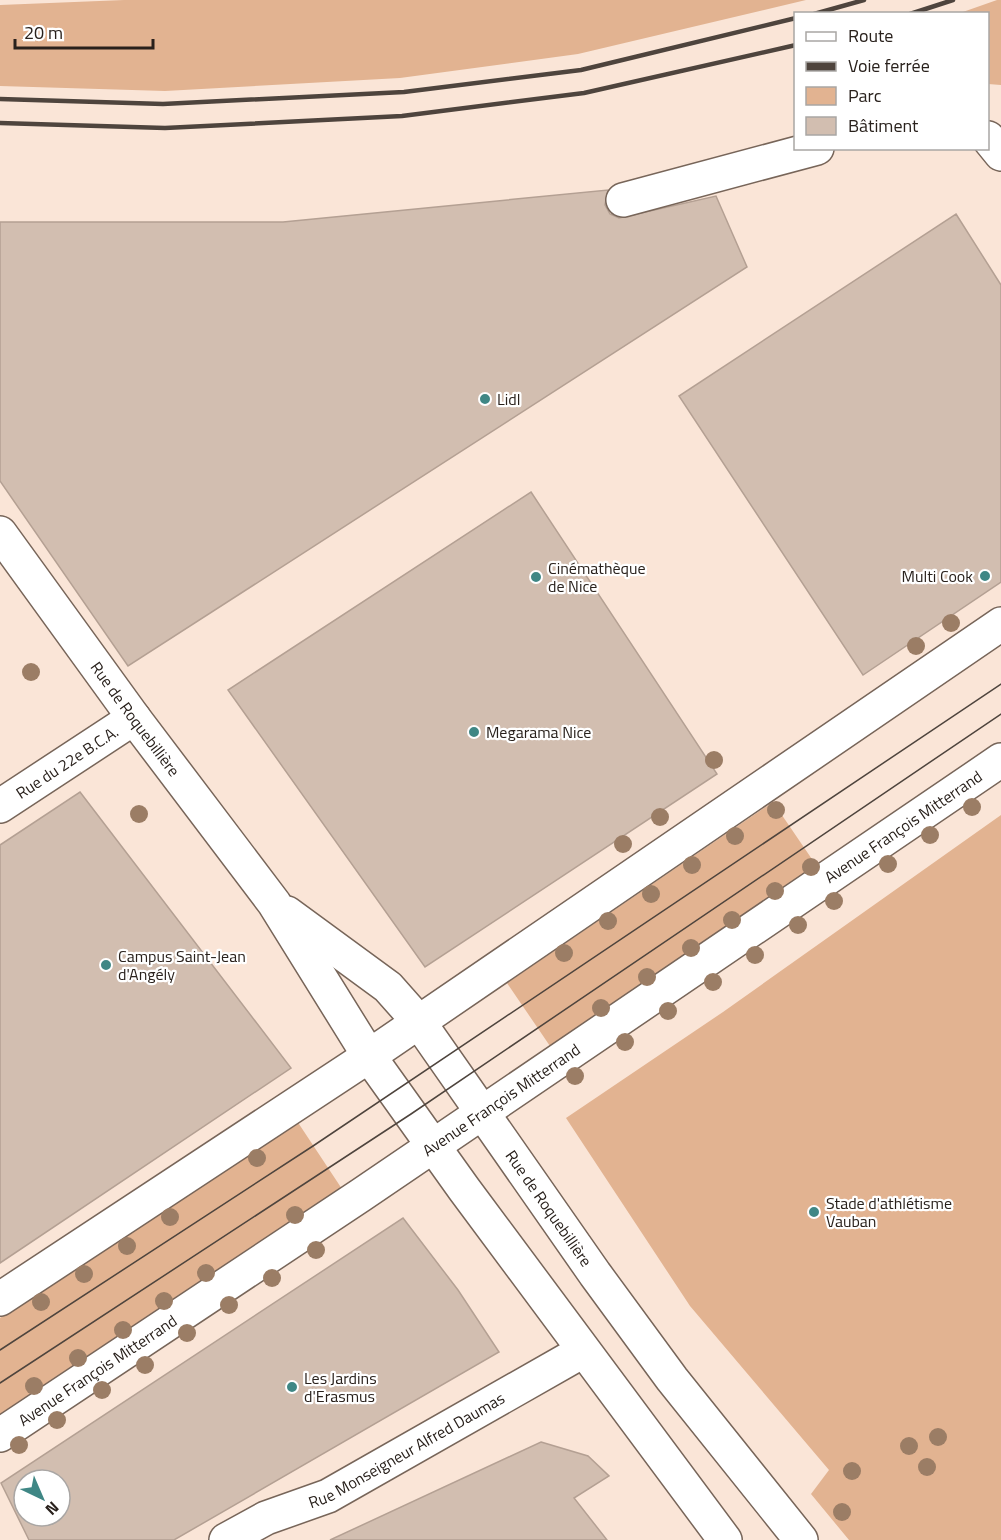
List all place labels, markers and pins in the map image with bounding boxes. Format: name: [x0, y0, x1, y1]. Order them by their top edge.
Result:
place label: Lidl: [497, 387, 520, 411]
marker: Lidl: [478, 392, 492, 406]
place label: Cinémathèque de Nice: [548, 556, 646, 598]
place label: Multi Cook: [902, 564, 973, 588]
marker: Multi Cook: [978, 569, 992, 583]
marker: Cinémathèque de Nice: [529, 570, 543, 584]
place label: Megarama Nice: [486, 720, 591, 744]
marker: Megarama Nice: [467, 725, 481, 739]
place label: Campus Saint-Jean d'Angély: [118, 944, 246, 986]
marker: Campus Saint-Jean d'Angély: [99, 958, 113, 972]
place label: Stade d'athlétisme Vauban: [826, 1191, 952, 1233]
marker: Stade d'athlétisme Vauban: [807, 1205, 821, 1219]
place label: Les Jardins d'Erasmus: [304, 1366, 377, 1408]
marker: Les Jardins d'Erasmus: [285, 1380, 299, 1394]

